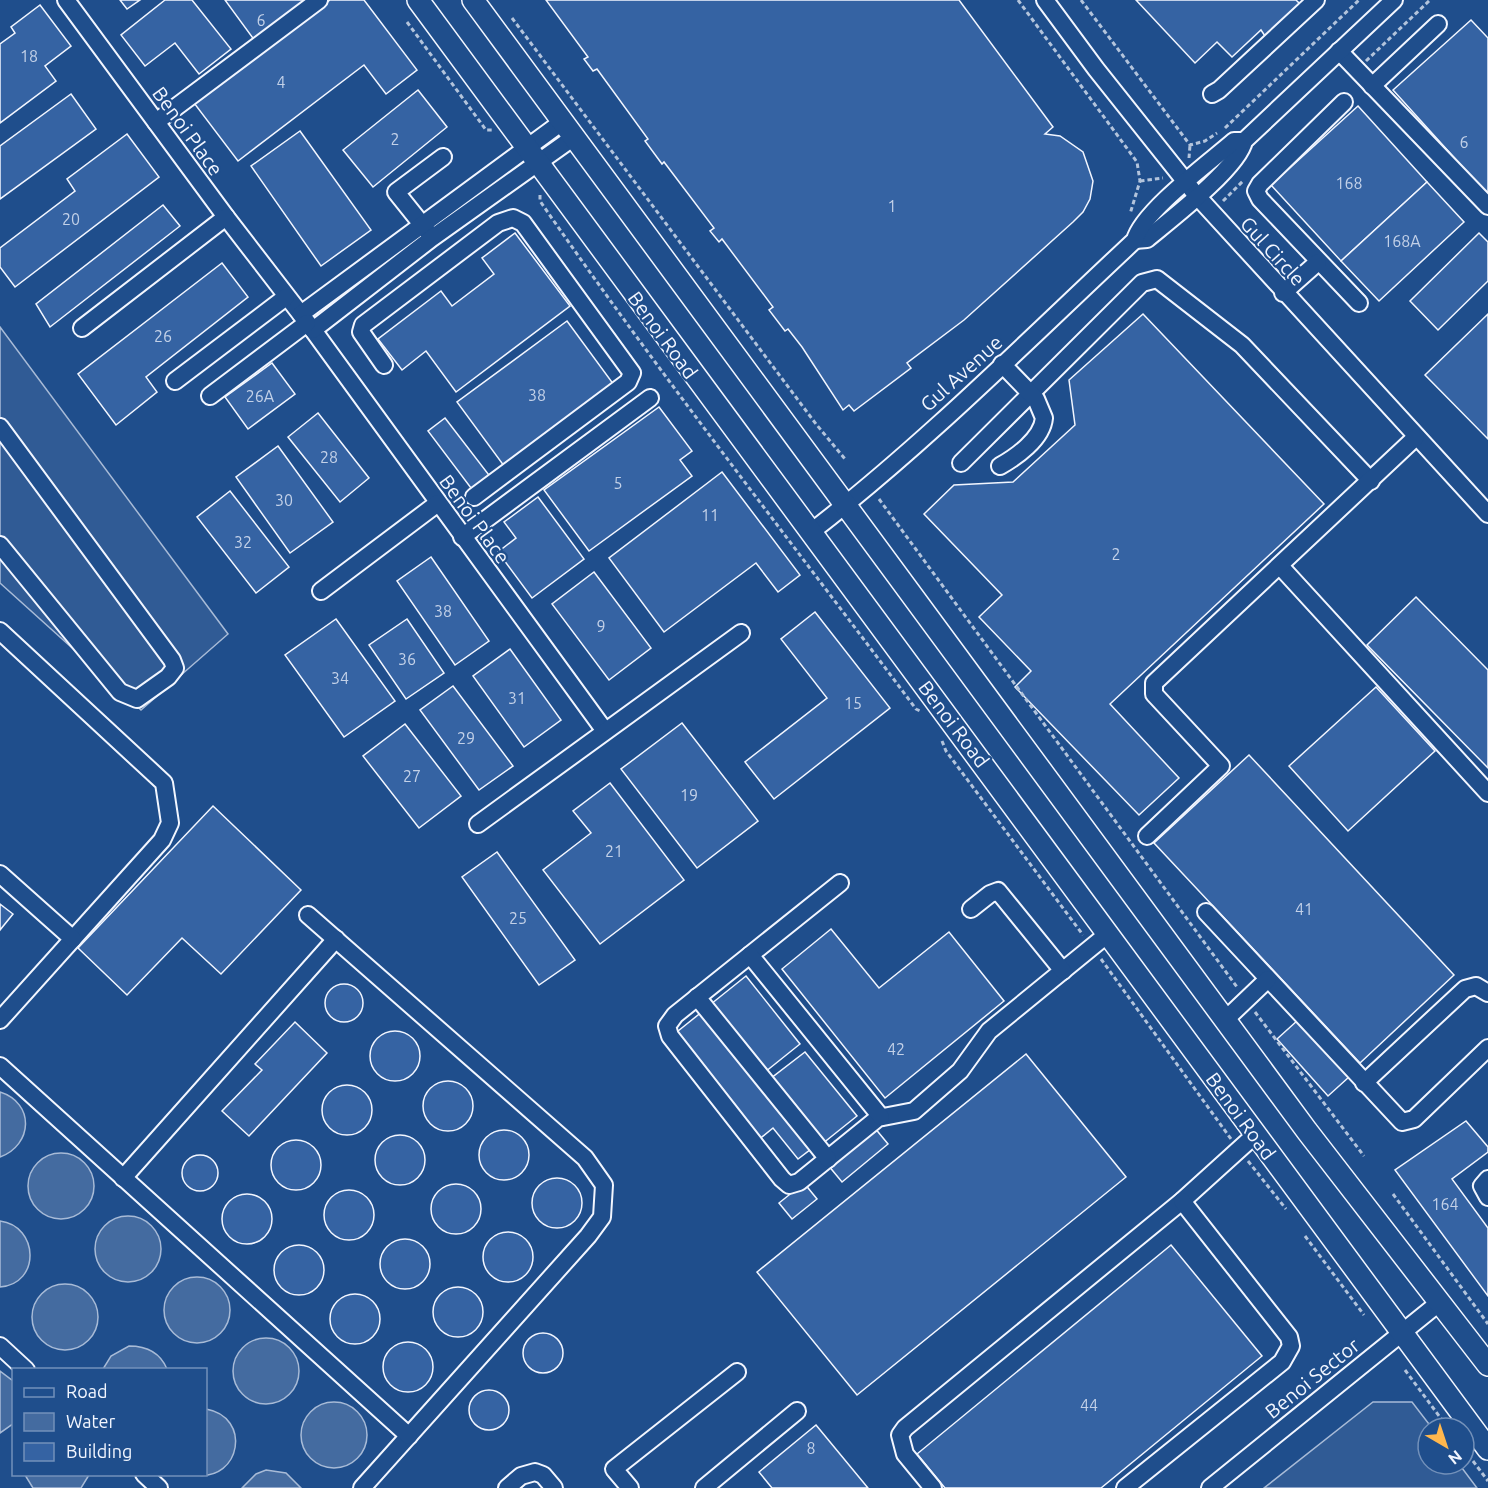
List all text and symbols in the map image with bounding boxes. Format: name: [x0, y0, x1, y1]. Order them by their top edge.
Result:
house number: 6: [256, 11, 266, 29]
house number: 18: [20, 47, 38, 65]
house number: 4: [276, 73, 286, 91]
street label: Benoi Place: [148, 82, 228, 180]
house number: 2: [390, 130, 400, 148]
house number: 6: [1459, 133, 1469, 151]
house number: 168: [1335, 174, 1363, 192]
house number: 1: [887, 197, 897, 215]
house number: 20: [62, 210, 80, 228]
street label: Gul Circle: [1236, 212, 1310, 290]
house number: 168A: [1383, 232, 1421, 250]
street label: Benoi Road: [624, 287, 702, 383]
house number: 26: [154, 327, 172, 345]
street label: Gul Avenue: [915, 330, 1007, 416]
house number: 38: [528, 386, 546, 404]
house number: 26A: [246, 387, 275, 405]
house number: 28: [320, 448, 338, 466]
street label: Benoi Place: [435, 470, 515, 568]
house number: 5: [613, 474, 623, 492]
house number: 30: [275, 491, 293, 509]
house number: 11: [701, 506, 719, 524]
house number: 32: [234, 533, 252, 551]
house number: 2: [1111, 545, 1121, 563]
house number: 38: [434, 602, 452, 620]
house number: 9: [596, 617, 606, 635]
house number: 36: [398, 650, 416, 668]
house number: 34: [331, 669, 349, 687]
street label: Benoi Road: [914, 676, 994, 772]
house number: 31: [508, 689, 526, 707]
house number: 15: [844, 694, 862, 712]
house number: 29: [457, 729, 475, 747]
house number: 27: [403, 767, 421, 785]
house number: 19: [680, 786, 698, 804]
house number: 21: [605, 842, 623, 860]
house number: 41: [1295, 900, 1313, 918]
house number: 25: [509, 909, 527, 927]
house number: 42: [887, 1040, 905, 1058]
street label: Benoi Road: [1202, 1068, 1280, 1164]
house number: 164: [1431, 1195, 1459, 1213]
street label: Benoi Sector: [1260, 1333, 1364, 1423]
legend: [12, 1368, 207, 1476]
text: Road: [66, 1381, 108, 1401]
house number: 44: [1080, 1396, 1098, 1414]
text: Water: [66, 1411, 116, 1431]
north arrow: [1416, 1416, 1476, 1476]
house number: 8: [806, 1439, 816, 1457]
text: Building: [66, 1441, 132, 1461]
text: N: [1445, 1447, 1466, 1468]

